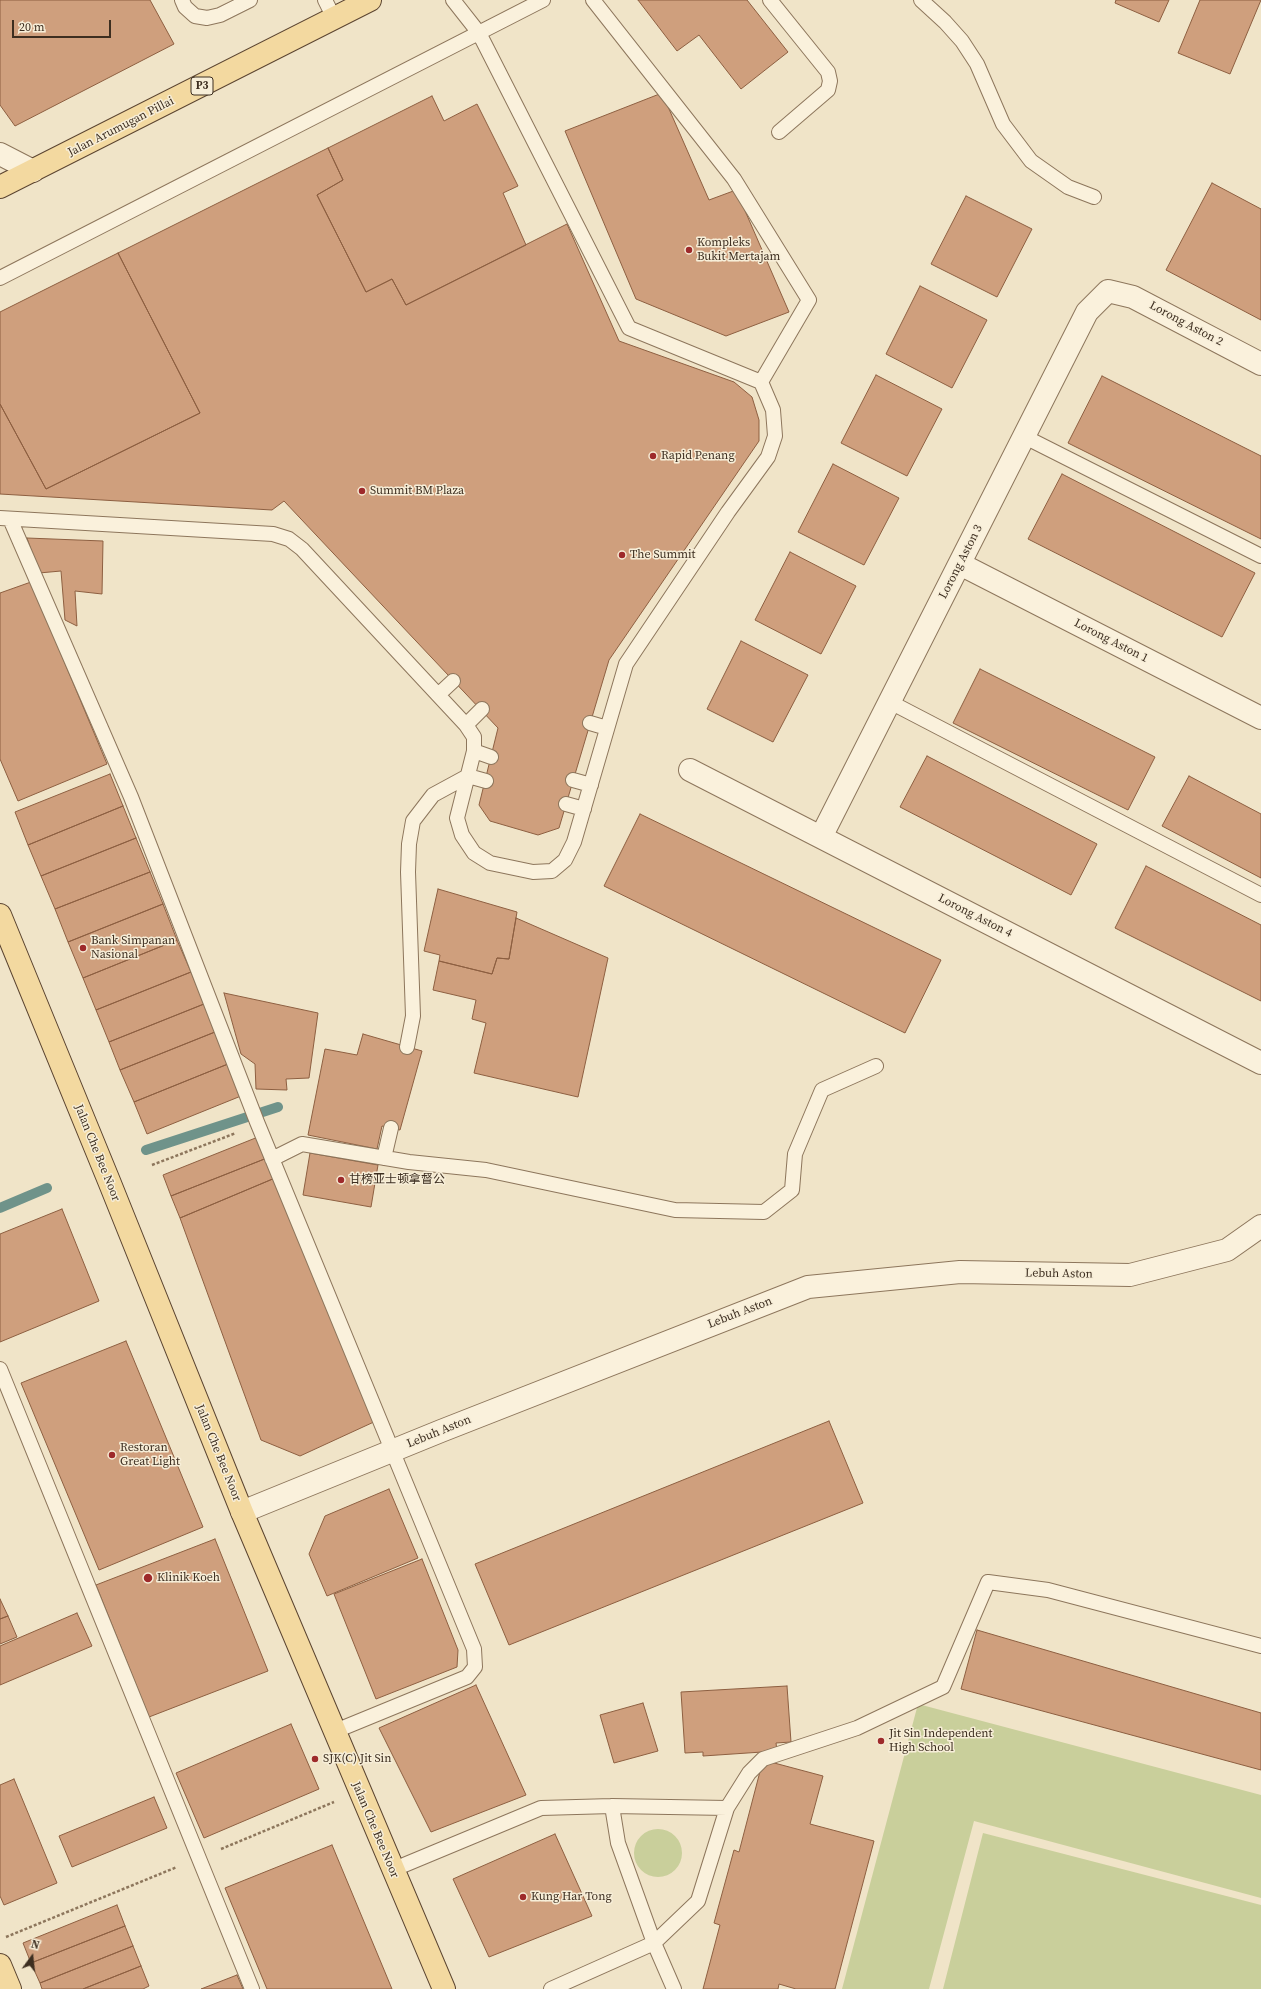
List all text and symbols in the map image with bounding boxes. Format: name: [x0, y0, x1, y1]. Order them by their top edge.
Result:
scale bar: [14, 12, 113, 38]
text: 20 m: [19, 19, 45, 35]
road number: P3: [191, 77, 213, 95]
street label: Jalan Arumugan Pillai: [66, 94, 176, 160]
place label: Kompleks Bukit Mertajam: [697, 236, 780, 264]
marker: Kompleks Bukit Mertajam: [684, 245, 694, 255]
street label: Lorong Aston 2: [1147, 299, 1225, 349]
place label: Rapid Penang: [661, 449, 735, 463]
marker: Rapid Penang: [648, 451, 658, 461]
place label: Summit BM Plaza: [370, 484, 464, 498]
marker: Summit BM Plaza: [357, 486, 367, 496]
street label: Lorong Aston 3: [936, 523, 986, 601]
place label: The Summit: [630, 548, 695, 562]
marker: The Summit: [617, 550, 627, 560]
street label: Lorong Aston 1: [1072, 616, 1150, 666]
street label: Lorong Aston 4: [936, 891, 1014, 941]
place label: Bank Simpanan Nasional: [91, 934, 175, 962]
marker: Bank Simpanan Nasional: [78, 943, 88, 953]
street label: Jalan Che Bee Noor: [71, 1103, 123, 1203]
place label: 甘榜亚士顿拿督公: [349, 1173, 445, 1187]
marker: 甘榜亚士顿拿督公: [336, 1175, 346, 1185]
street label: Lebuh Aston: [1025, 1266, 1093, 1282]
street label: Lebuh Aston: [706, 1294, 774, 1332]
street label: Jalan Che Bee Noor: [192, 1403, 244, 1503]
street label: Lebuh Aston: [405, 1413, 473, 1451]
place label: Restoran Great Light: [120, 1441, 180, 1469]
marker: Restoran Great Light: [107, 1450, 117, 1460]
place label: Klinik Koeh: [157, 1571, 220, 1585]
marker: Klinik Koeh: [142, 1572, 154, 1584]
place label: Jit Sin Independent High School: [889, 1727, 992, 1755]
marker: Jit Sin Independent High School: [876, 1736, 886, 1746]
place label: SJK(C) Jit Sin: [323, 1752, 391, 1766]
marker: SJK(C) Jit Sin: [310, 1754, 320, 1764]
street label: Jalan Che Bee Noor: [348, 1780, 402, 1880]
place label: Kung Har Tong: [531, 1890, 612, 1904]
marker: Kung Har Tong: [518, 1892, 528, 1902]
north arrow: [12, 1937, 52, 1977]
text: N: [29, 1937, 41, 1953]

